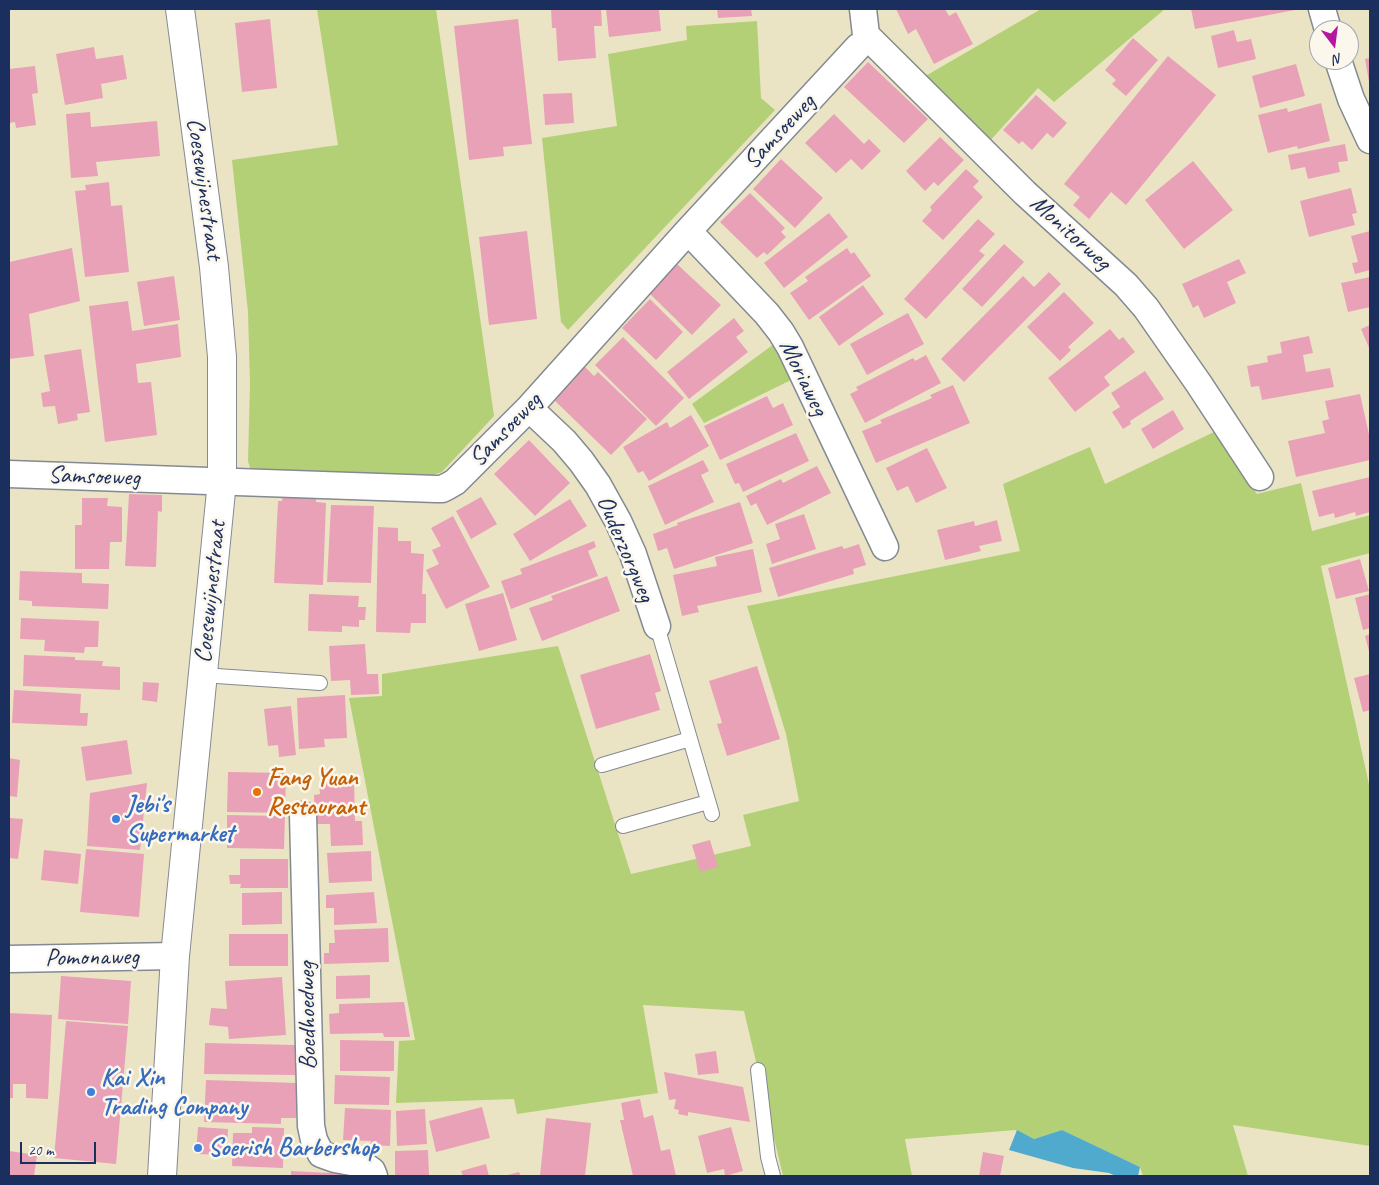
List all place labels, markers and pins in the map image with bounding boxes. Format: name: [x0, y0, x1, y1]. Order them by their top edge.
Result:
place label: Fang Yuan Restaurant: [267, 763, 365, 822]
marker: Fang Yuan Restaurant: [251, 786, 263, 798]
place label: Jebi's Supermarket: [126, 790, 234, 849]
marker: Jebi's Supermarket: [110, 813, 122, 825]
place label: Kai Xin Trading Company: [101, 1063, 247, 1122]
marker: Kai Xin Trading Company: [85, 1086, 97, 1098]
place label: Soerish Barbershop: [208, 1133, 378, 1163]
marker: Soerish Barbershop: [192, 1142, 204, 1154]

